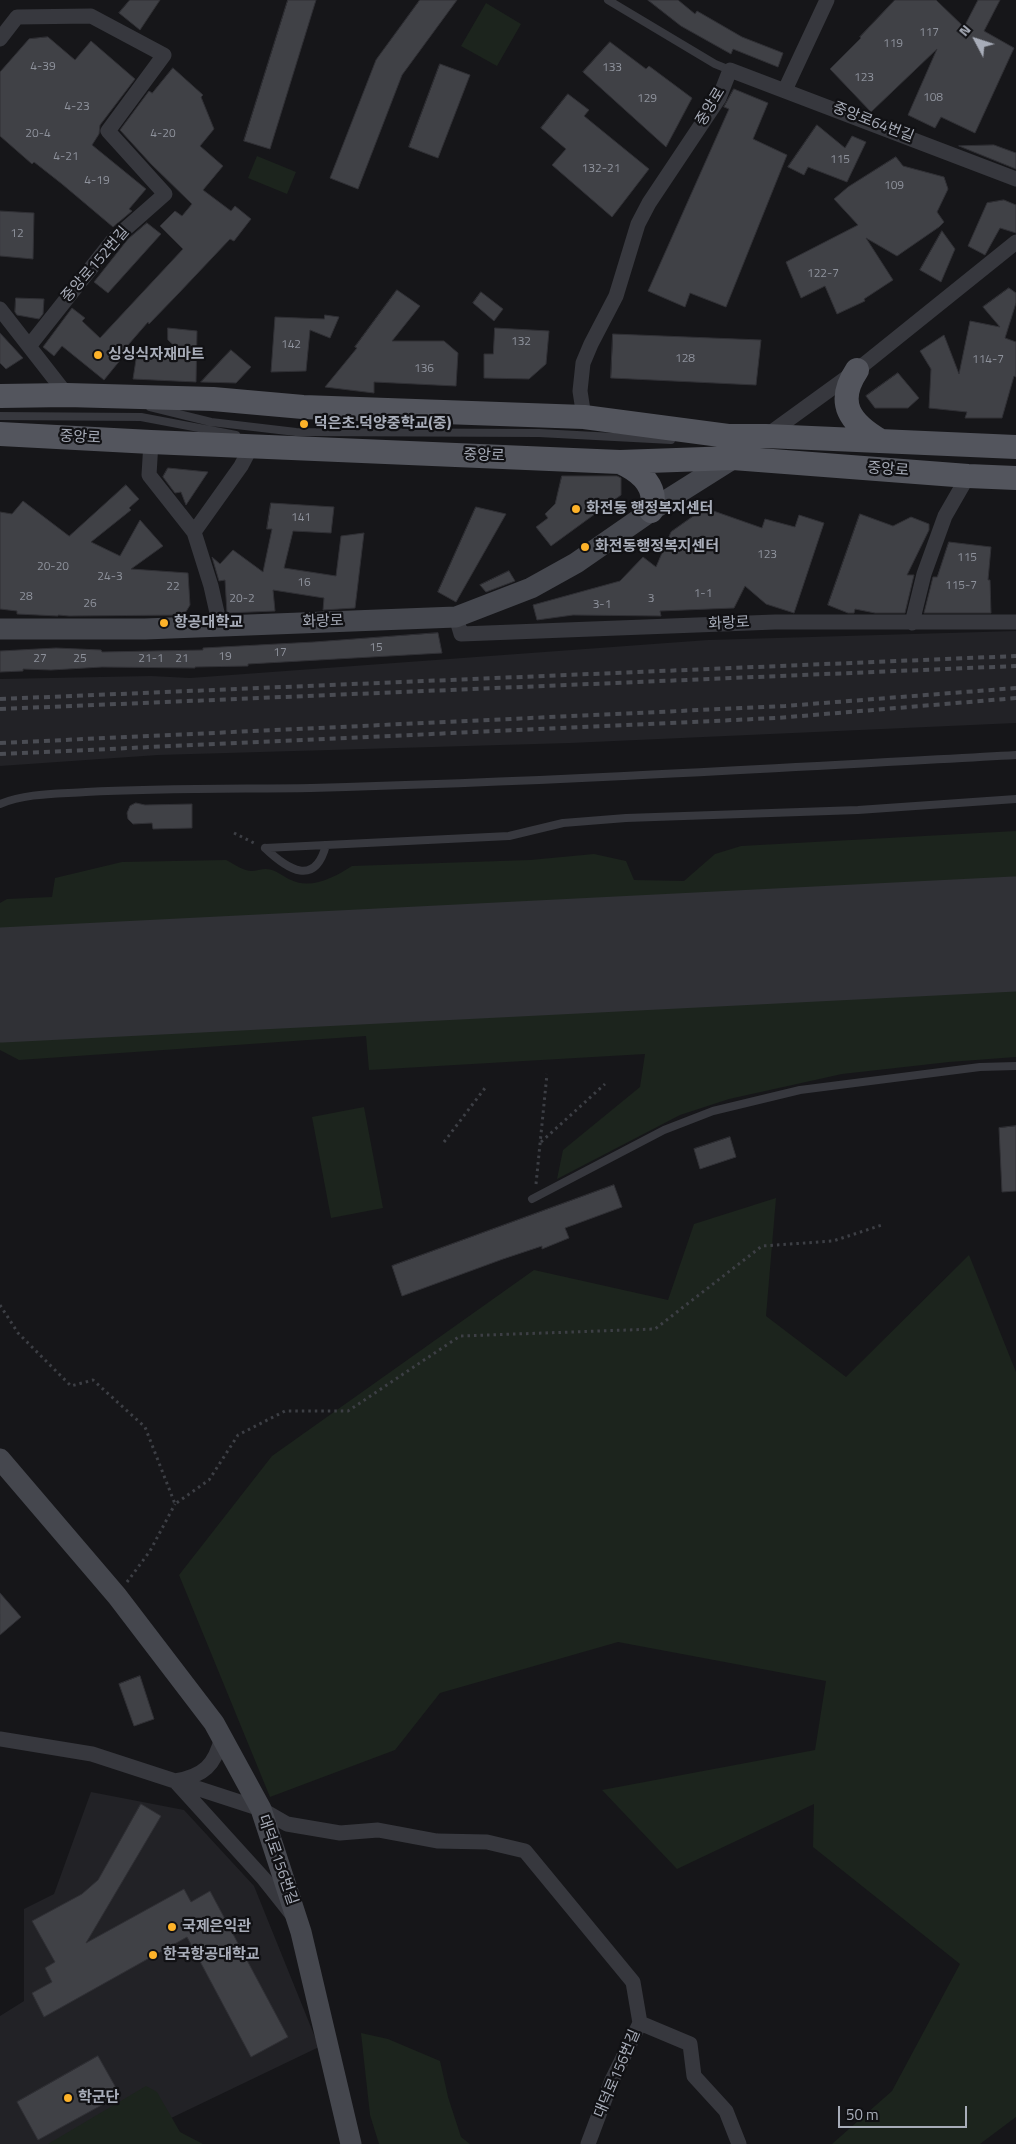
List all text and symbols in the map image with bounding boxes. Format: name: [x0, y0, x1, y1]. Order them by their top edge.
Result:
north arrow: [951, 15, 1001, 65]
text: N: [953, 20, 975, 41]
house number: 117: [919, 26, 939, 40]
house number: 119: [883, 37, 903, 51]
house number: 4-39: [30, 60, 56, 74]
house number: 133: [602, 61, 622, 75]
house number: 123: [854, 71, 874, 85]
street label: 중앙로: [693, 85, 729, 129]
house number: 108: [923, 91, 943, 105]
house number: 129: [637, 92, 657, 106]
street label: 중앙로64번길: [830, 99, 916, 147]
house number: 4-23: [64, 100, 90, 114]
house number: 20-4: [25, 127, 51, 141]
house number: 4-20: [150, 127, 176, 141]
house number: 4-21: [53, 150, 79, 164]
house number: 115: [830, 153, 850, 167]
house number: 132-21: [582, 162, 620, 176]
house number: 4-19: [84, 174, 110, 188]
house number: 109: [884, 179, 904, 193]
street label: 중앙로152번길: [58, 224, 134, 306]
house number: 12: [10, 227, 24, 241]
house number: 122-7: [807, 267, 839, 281]
house number: 132: [511, 335, 531, 349]
house number: 142: [281, 338, 301, 352]
place label: 싱싱식자재마트: [108, 346, 205, 364]
marker: 싱싱식자재마트: [92, 349, 104, 361]
house number: 128: [675, 352, 695, 366]
house number: 114-7: [972, 353, 1004, 367]
house number: 136: [414, 362, 434, 376]
place label: 덕은초.덕양중학교(중): [314, 415, 451, 433]
marker: 덕은초.덕양중학교(중): [298, 418, 310, 430]
street label: 중앙로: [59, 428, 101, 448]
street label: 중앙로: [463, 446, 505, 466]
street label: 중앙로: [867, 460, 909, 480]
place label: 화전동 행정복지센터: [586, 500, 713, 518]
marker: 화전동 행정복지센터: [570, 503, 582, 515]
house number: 141: [291, 511, 311, 525]
place label: 화전동행정복지센터: [595, 538, 719, 556]
marker: 화전동행정복지센터: [579, 541, 591, 553]
house number: 123: [757, 548, 777, 562]
house number: 115: [957, 551, 977, 565]
house number: 20-20: [37, 560, 69, 574]
house number: 24-3: [97, 570, 123, 584]
house number: 16: [297, 576, 311, 590]
house number: 115-7: [945, 579, 977, 593]
house number: 22: [166, 580, 180, 594]
house number: 1-1: [694, 587, 712, 601]
house number: 28: [19, 590, 33, 604]
house number: 20-2: [229, 592, 255, 606]
house number: 3: [648, 592, 654, 606]
house number: 26: [83, 597, 97, 611]
house number: 3-1: [593, 598, 611, 612]
street label: 화랑로: [302, 612, 344, 632]
place label: 항공대학교: [174, 614, 243, 632]
street label: 화랑로: [708, 614, 750, 634]
marker: 항공대학교: [158, 617, 170, 629]
house number: 15: [369, 641, 383, 655]
house number: 17: [273, 646, 287, 660]
house number: 19: [218, 650, 232, 664]
house number: 27: [33, 652, 47, 666]
house number: 25: [73, 652, 87, 666]
house number: 21-1: [138, 652, 164, 666]
house number: 21: [175, 652, 189, 666]
street label: 대덕로156번길: [253, 1813, 301, 1907]
place label: 국제은익관: [182, 1918, 251, 1936]
marker: 국제은익관: [166, 1921, 178, 1933]
place label: 한국항공대학교: [163, 1946, 260, 1964]
marker: 한국항공대학교: [147, 1949, 159, 1961]
street label: 대덕로156번길: [591, 2027, 645, 2121]
place label: 학군단: [78, 2089, 119, 2107]
marker: 학군단: [62, 2092, 74, 2104]
scale bar: [841, 2096, 970, 2128]
text: 50 m: [846, 2103, 879, 2126]

